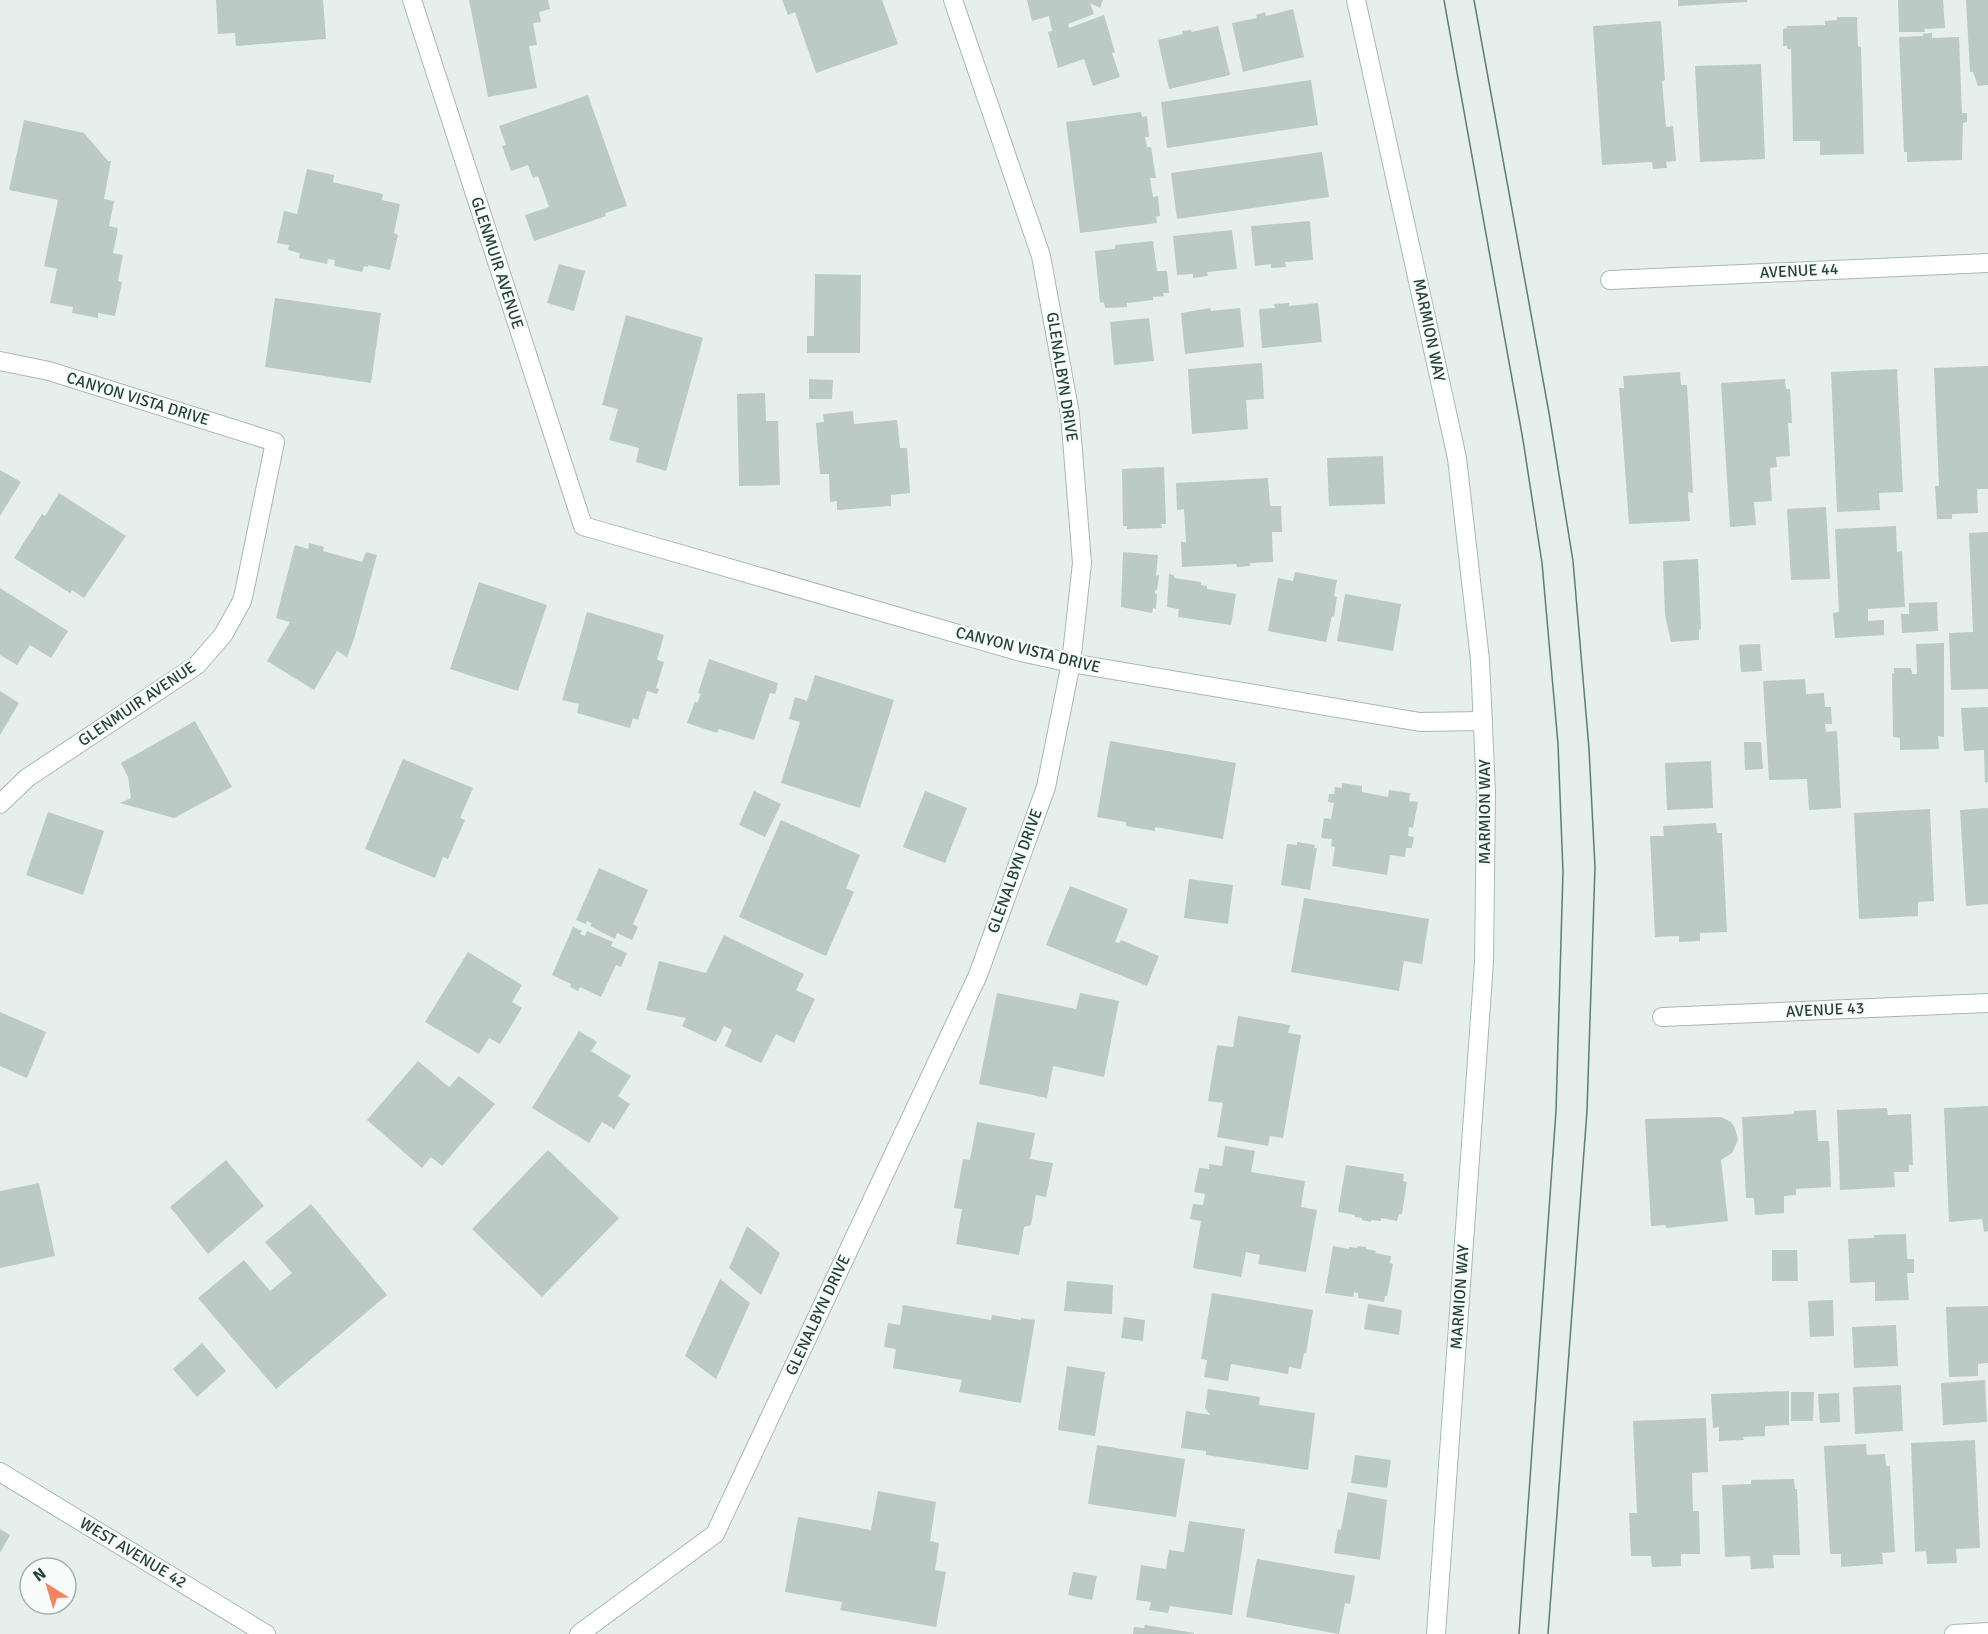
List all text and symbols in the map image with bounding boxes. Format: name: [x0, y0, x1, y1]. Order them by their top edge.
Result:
street label: GLENMUIR AVENUE: [466, 194, 528, 332]
street label: AVENUE 44: [1759, 259, 1839, 283]
street label: MARMION WAY: [1408, 277, 1450, 383]
street label: GLENALBYN DRIVE: [1042, 311, 1082, 443]
street label: CANYON VISTA DRIVE: [64, 368, 212, 430]
street label: CANYON VISTA DRIVE: [954, 622, 1102, 678]
street label: GLENMUIR AVENUE: [74, 657, 200, 751]
street label: MARMION WAY: [1475, 759, 1495, 865]
street label: GLENALBYN DRIVE: [983, 806, 1047, 936]
street label: AVENUE 43: [1785, 998, 1865, 1022]
street label: MARMION WAY: [1446, 1244, 1474, 1350]
street label: GLENALBYN DRIVE: [781, 1251, 855, 1379]
street label: WEST AVENUE 42: [76, 1513, 190, 1593]
north arrow: [18, 1556, 78, 1616]
text: N: [29, 1563, 50, 1586]

